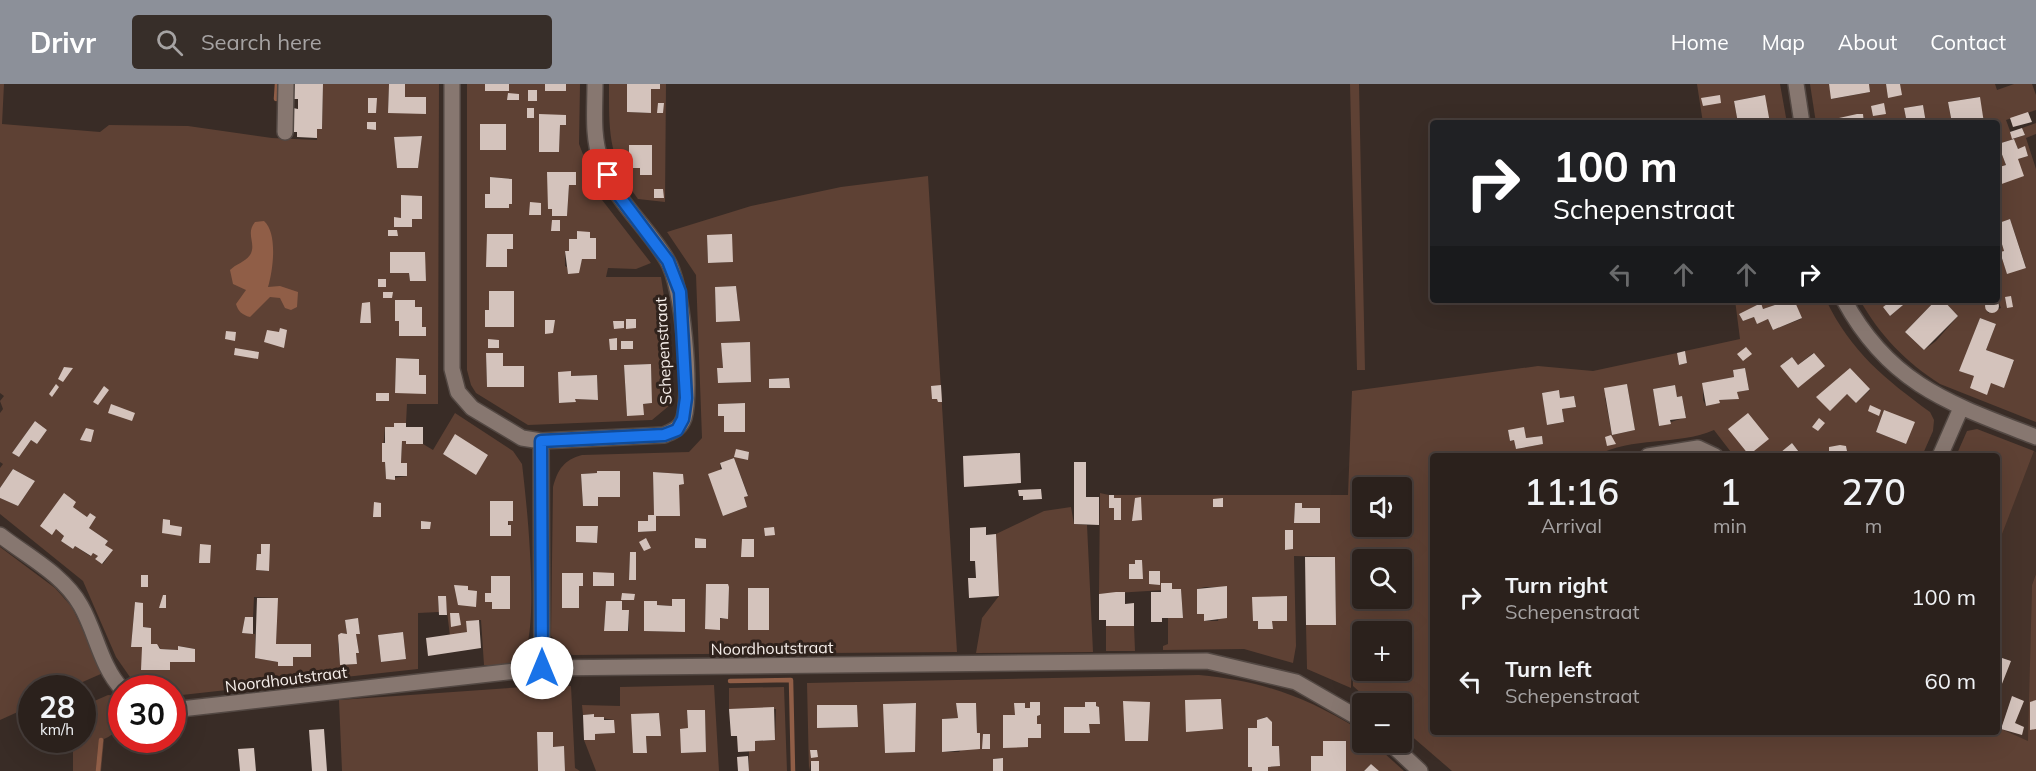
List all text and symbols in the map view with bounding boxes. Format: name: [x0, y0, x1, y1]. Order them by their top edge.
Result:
search box: [132, 15, 552, 69]
text: Drivr: [30, 25, 96, 60]
icon: search: [153, 26, 186, 59]
text: Search here: [201, 28, 322, 56]
text: Home: [1671, 29, 1729, 55]
text: Map: [1762, 29, 1805, 55]
text: About: [1838, 29, 1897, 55]
text: Contact: [1930, 29, 2006, 55]
text: 100 m: [1553, 140, 1678, 193]
icon: right: [1454, 144, 1532, 222]
pin: [582, 149, 633, 200]
icon: arrive: [591, 158, 624, 191]
text: Schepenstraat: [1553, 192, 1735, 226]
icon: left: [1604, 258, 1637, 291]
icon: ahead: [1667, 258, 1700, 291]
icon: ahead: [1730, 258, 1763, 291]
icon: right: [1793, 258, 1826, 291]
street label: Schepenstraat: [650, 296, 676, 405]
text: 11:16: [1524, 469, 1619, 514]
text: 1: [1719, 469, 1741, 514]
text: 270: [1841, 469, 1906, 514]
map controls: [1352, 477, 1412, 753]
button: sound: [1352, 477, 1412, 537]
text: Arrival: [1541, 513, 1602, 538]
text: min: [1713, 513, 1747, 538]
text: m: [1865, 513, 1882, 538]
button: search: [1352, 549, 1412, 609]
text: Turn right: [1505, 571, 1608, 599]
icon: right: [1454, 581, 1487, 614]
text: 100 m: [1911, 583, 1976, 611]
text: Schepenstraat: [1505, 599, 1640, 624]
button: +: [1352, 621, 1412, 681]
position arrow: [510, 636, 574, 700]
street label: Noordhoutstraat: [710, 637, 834, 659]
text: Turn left: [1505, 655, 1592, 683]
street label: Noordhoutstraat: [224, 662, 349, 696]
icon: left: [1454, 665, 1487, 698]
text: 60 m: [1925, 667, 1976, 695]
speed limit sign: 30: [108, 675, 186, 753]
text: Schepenstraat: [1505, 683, 1640, 708]
text: 28: [39, 688, 75, 726]
button: −: [1352, 693, 1412, 753]
text: km/h: [40, 720, 74, 739]

